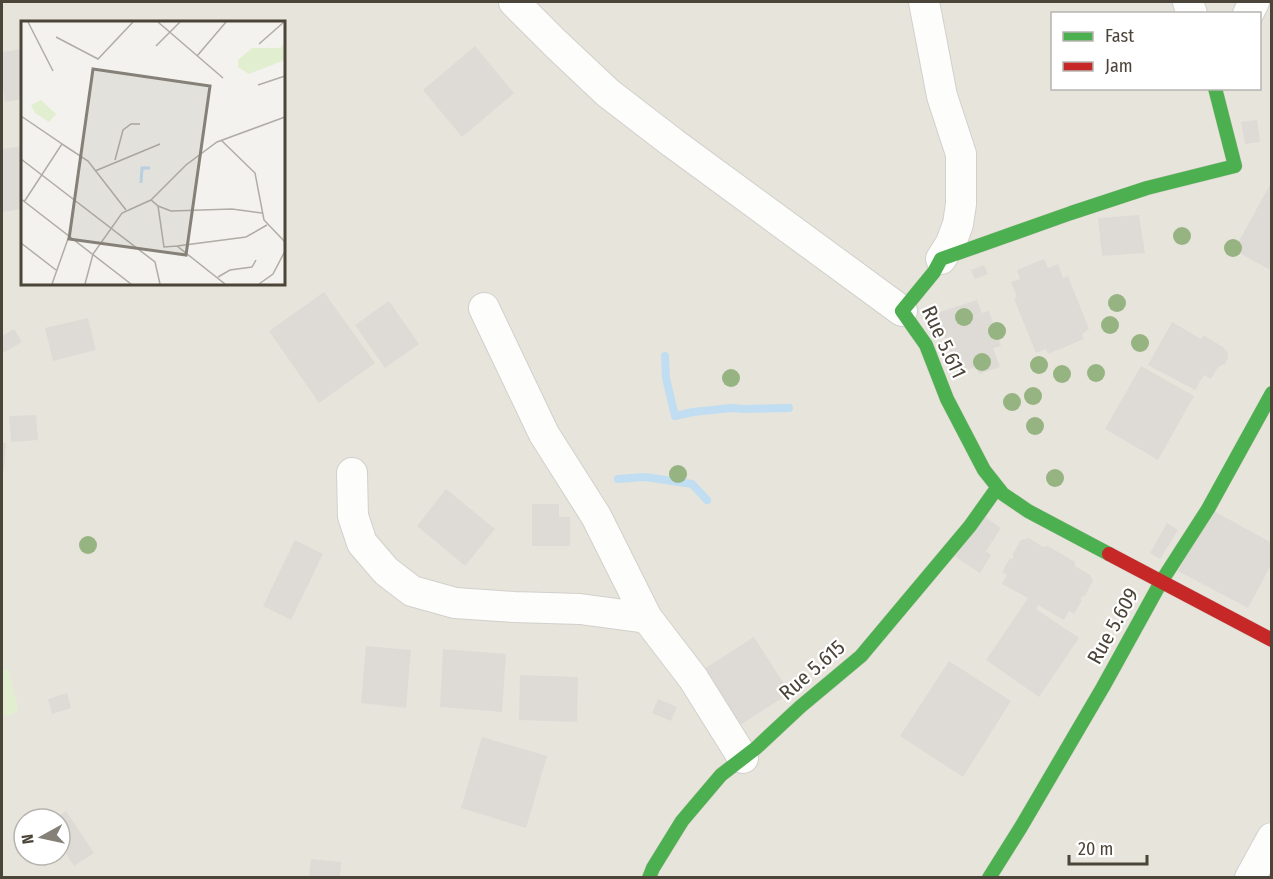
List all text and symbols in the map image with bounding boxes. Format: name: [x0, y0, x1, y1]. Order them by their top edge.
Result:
legend: [1051, 12, 1261, 90]
inset map: [21, 21, 285, 285]
text: Fast: [1105, 25, 1134, 47]
text: Jam: [1105, 55, 1133, 77]
street label: Rue 5.611: [916, 302, 972, 382]
street label: Rue 5.609: [1082, 583, 1144, 669]
street label: Rue 5.615: [774, 634, 850, 706]
north arrow: [12, 807, 72, 867]
scale bar: [1069, 828, 1147, 866]
text: N: [18, 833, 38, 845]
text: 20 m: [1078, 838, 1113, 860]

